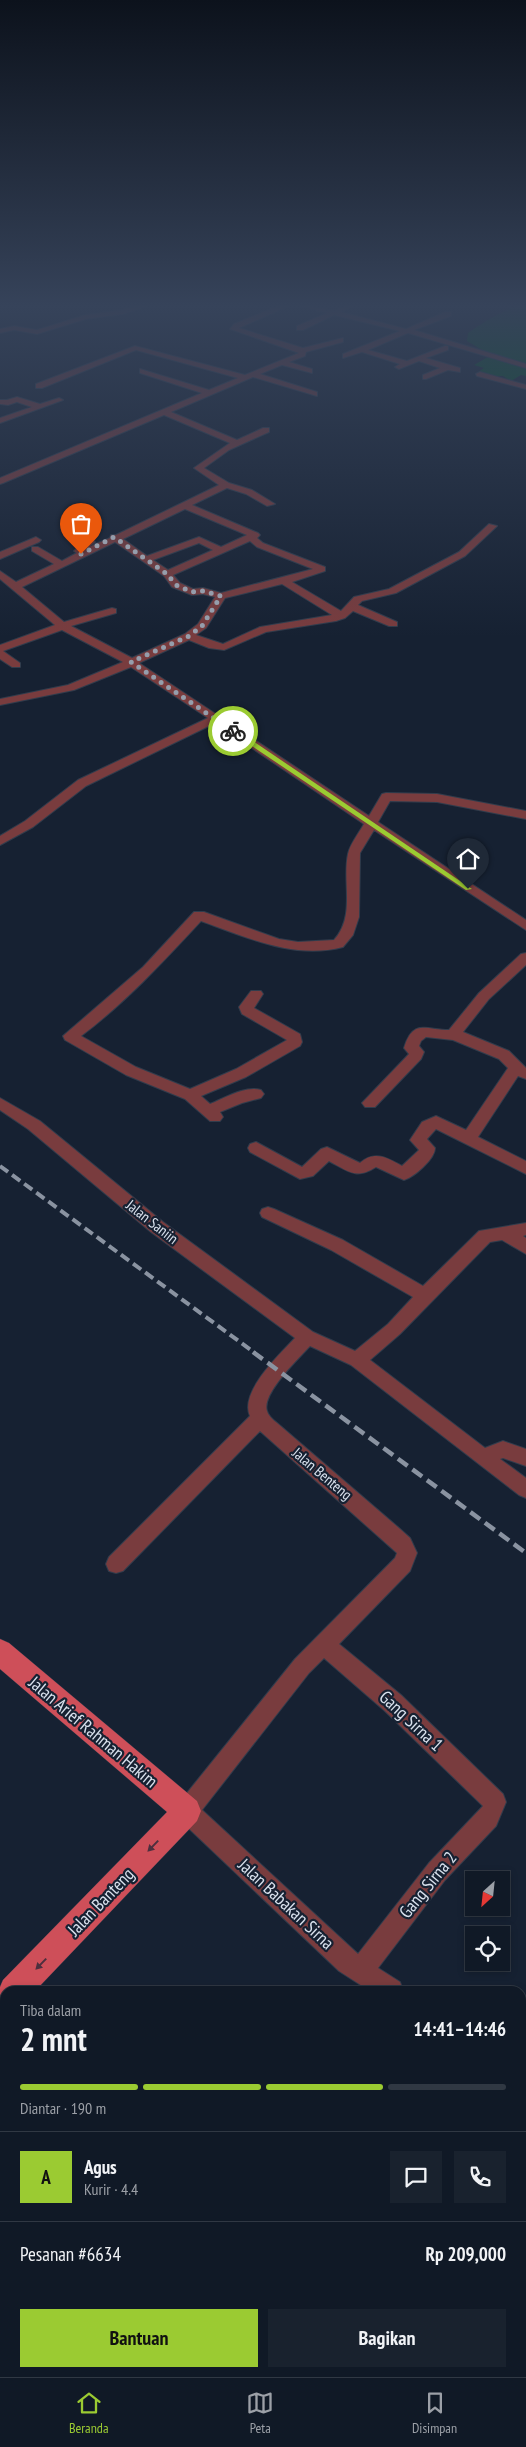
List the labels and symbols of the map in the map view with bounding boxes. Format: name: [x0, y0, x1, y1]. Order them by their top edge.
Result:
pin: [60, 503, 102, 554]
courier: [208, 706, 258, 756]
pin: [447, 838, 489, 889]
street label: Jalan Saniin: [122, 1195, 182, 1248]
street label: Jalan Benteng: [288, 1443, 356, 1504]
street label: Jalan Arief Rahman Hakim: [23, 1670, 162, 1792]
street label: Gang Sirna 1: [375, 1685, 448, 1756]
one-way arrow: [147, 1840, 159, 1852]
street label: Gang Sirna 2: [394, 1847, 461, 1923]
street label: Jalan Babakan Sirna: [233, 1853, 339, 1954]
street label: Jalan Banteng: [62, 1863, 139, 1941]
north arrow: [465, 1871, 510, 1916]
one-way arrow: [35, 1958, 47, 1970]

